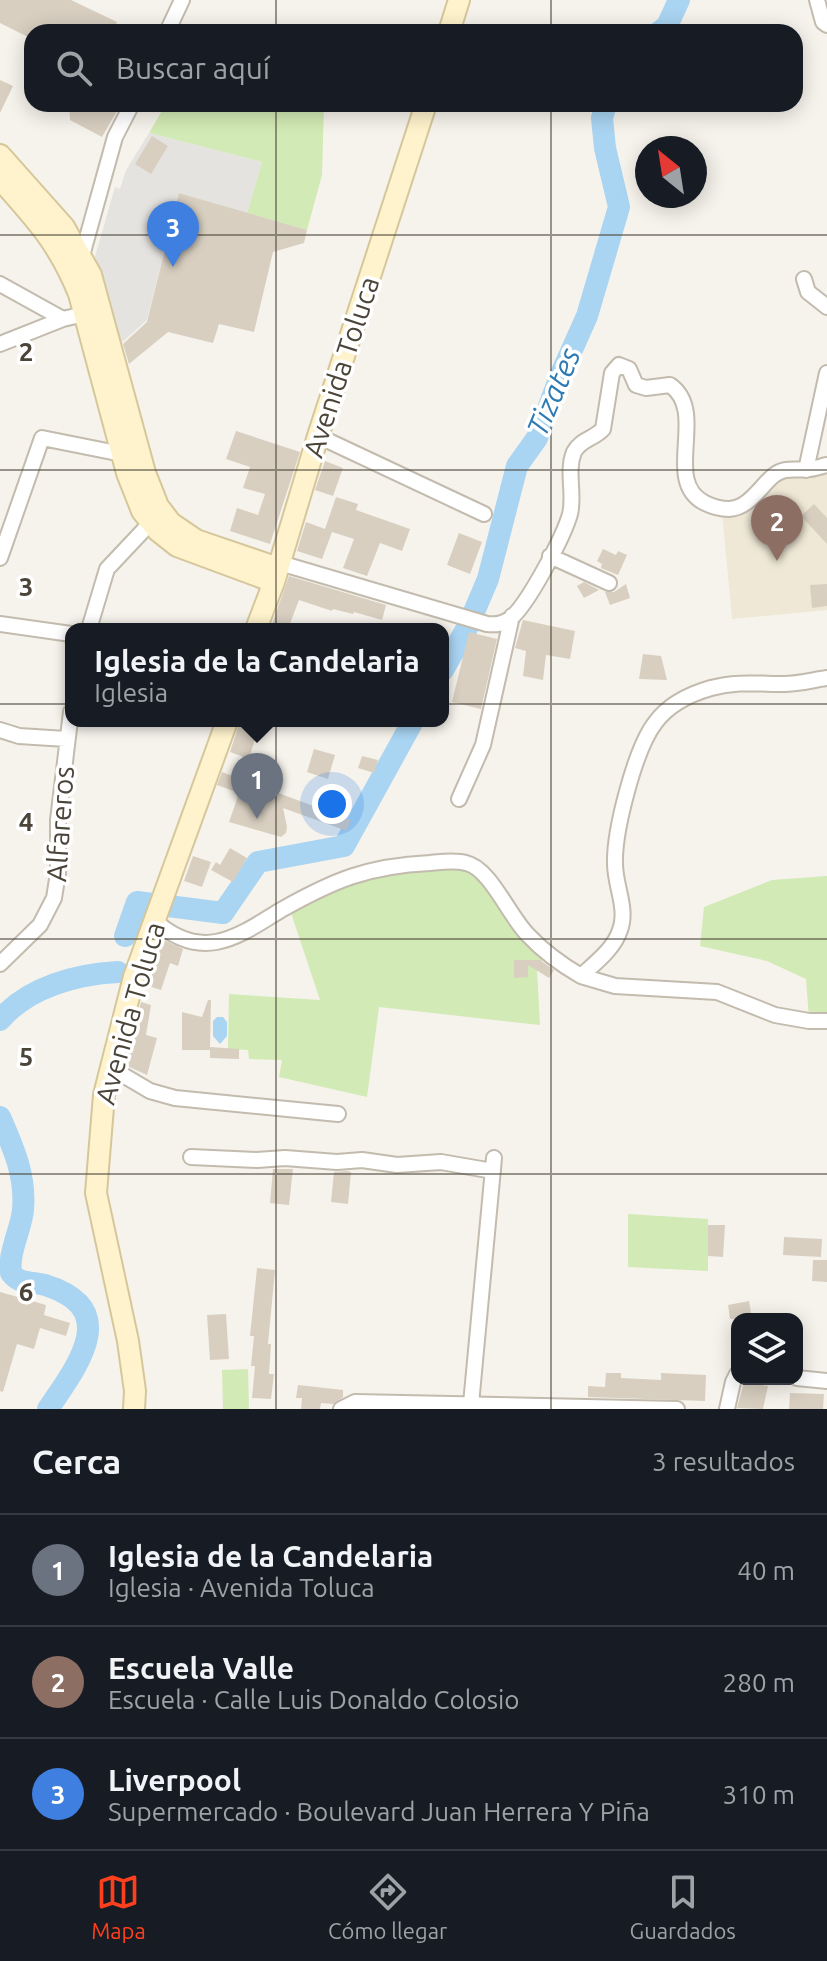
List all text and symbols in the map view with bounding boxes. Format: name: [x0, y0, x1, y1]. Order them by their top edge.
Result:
search box: [24, 24, 803, 112]
icon: search: [52, 46, 96, 90]
text: Buscar aquí: [116, 51, 270, 85]
north arrow: [635, 136, 707, 208]
pin: 3: [147, 201, 199, 267]
street label: Avenida Toluca: [297, 273, 384, 461]
text: 2: [19, 337, 33, 366]
water label: Tizates: [519, 342, 587, 441]
pin: 2: [751, 495, 803, 561]
text: 3: [19, 572, 33, 601]
popup: [65, 623, 449, 727]
text: Iglesia de la Candelaria: [94, 644, 420, 678]
text: Iglesia: [94, 678, 168, 707]
pin: 1: [231, 753, 283, 819]
street label: Alfareros: [40, 765, 79, 883]
your location: [312, 784, 352, 824]
text: 4: [19, 807, 33, 836]
street label: Avenida Toluca: [89, 918, 170, 1108]
text: 5: [19, 1042, 33, 1071]
text: 6: [19, 1277, 33, 1306]
map controls: [731, 1313, 803, 1385]
button: layers: [731, 1313, 803, 1385]
text: Cerca: [32, 1442, 121, 1480]
text: 3 resultados: [652, 1447, 795, 1476]
text: Iglesia de la Candelaria: [108, 1539, 433, 1573]
text: 1: [51, 1556, 65, 1585]
text: 40 m: [737, 1556, 795, 1585]
text: Iglesia · Avenida Toluca: [108, 1573, 375, 1602]
text: Escuela Valle: [108, 1651, 294, 1685]
text: 2: [51, 1668, 65, 1697]
text: 280 m: [723, 1668, 795, 1697]
text: Escuela · Calle Luis Donaldo Colosio: [108, 1685, 520, 1714]
text: Liverpool: [108, 1763, 241, 1797]
text: 3: [51, 1780, 65, 1809]
text: 310 m: [723, 1780, 795, 1809]
text: Supermercado · Boulevard Juan Herrera Y Piña: [108, 1797, 650, 1826]
tab: Mapa: [91, 1870, 146, 1943]
tab: Cómo llegar: [328, 1870, 447, 1943]
tab: Guardados: [630, 1870, 736, 1943]

